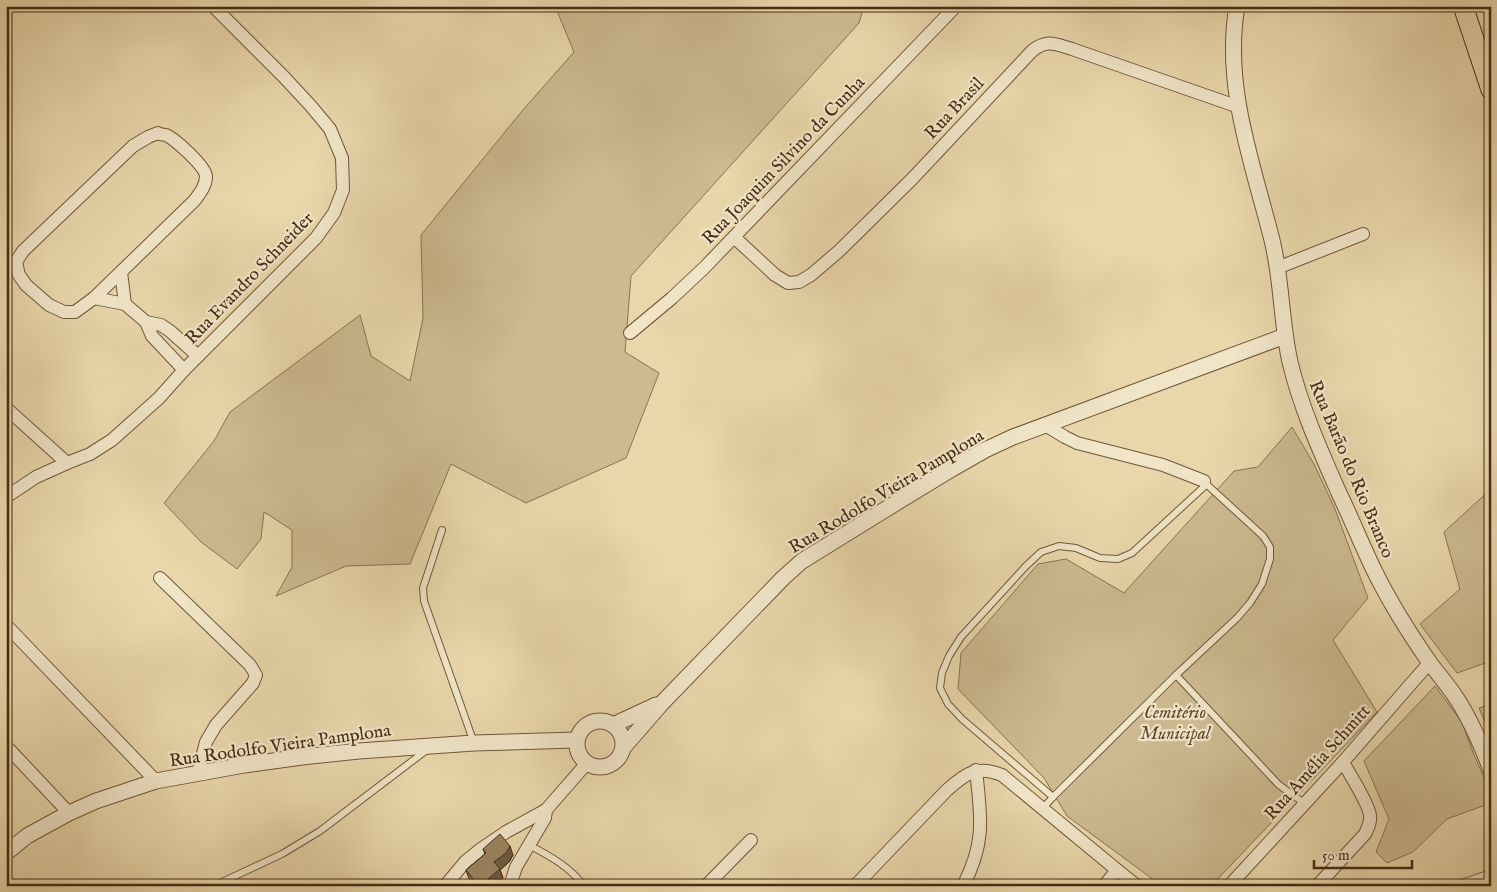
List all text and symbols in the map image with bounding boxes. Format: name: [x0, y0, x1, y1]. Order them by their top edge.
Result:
street label: Rua Joaquim Silvino da Cunha: [698, 72, 871, 250]
street label: Rua Brasil: [920, 73, 990, 145]
street label: Rua Evandro Schneider: [181, 208, 320, 350]
street label: Rua Barão do Rio Branco: [1303, 377, 1399, 562]
street label: Rua Rodolfo Vieira Pamplona: [785, 425, 989, 560]
street label: Rua Amélia Schmitt: [1260, 700, 1376, 826]
park label: Cemitério Municipal: [1140, 702, 1212, 746]
street label: Rua Rodolfo Vieira Pamplona: [168, 720, 393, 773]
scale bar: [1314, 837, 1412, 869]
text: 50 m: [1322, 846, 1350, 865]

